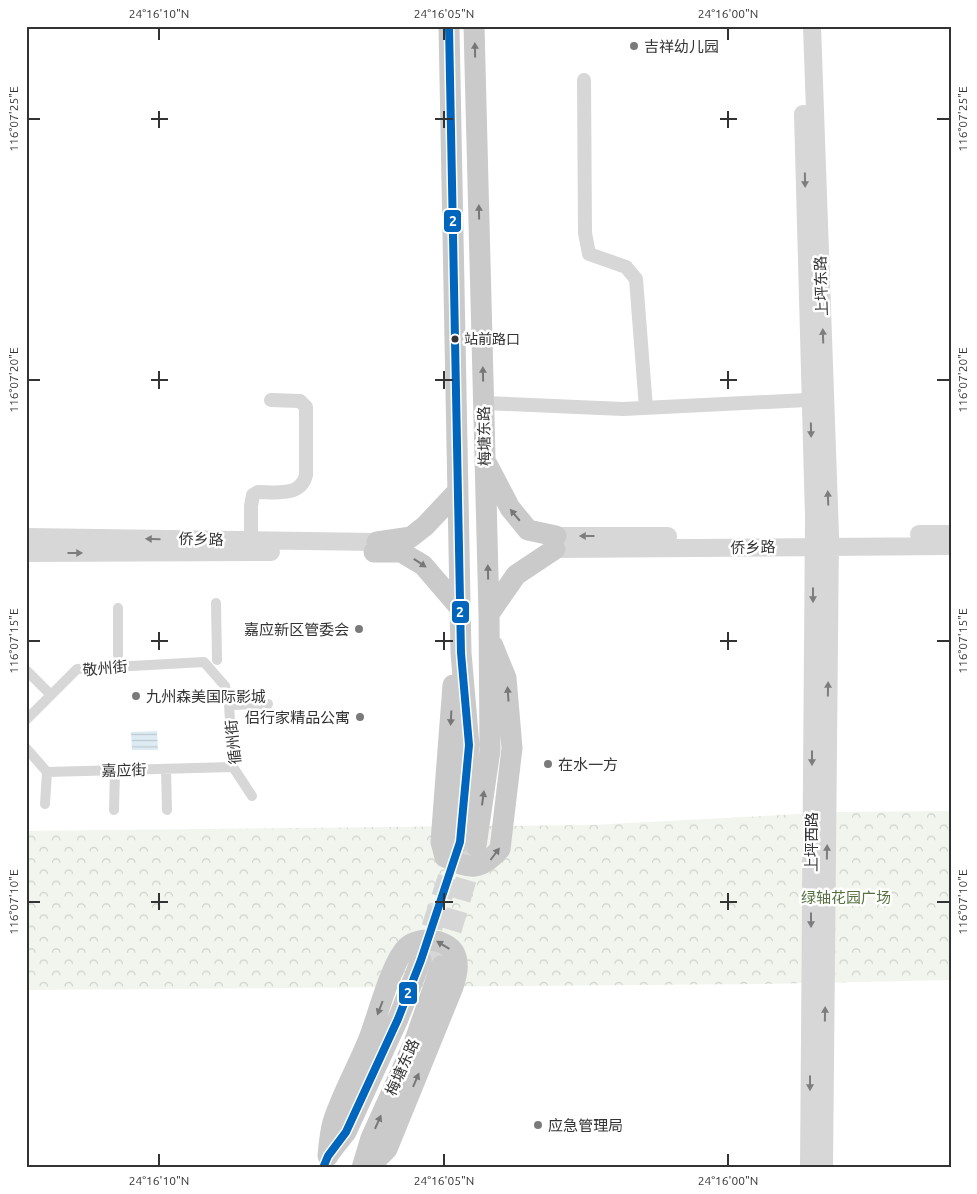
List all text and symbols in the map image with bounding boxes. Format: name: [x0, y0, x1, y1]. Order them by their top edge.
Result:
text: 24°16'10"N: [129, 7, 189, 20]
text: 24°16'05"N: [414, 7, 474, 20]
text: 24°16'00"N: [698, 7, 758, 20]
place label: 吉祥幼儿园: [644, 38, 719, 55]
marker: 吉祥幼儿园: [628, 40, 640, 52]
one-way arrow: [471, 41, 479, 57]
text: 116°07'25"E: [7, 86, 20, 152]
text: 116°07'25"E: [956, 86, 969, 152]
one-way arrow: [801, 172, 809, 188]
one-way arrow: [475, 204, 483, 220]
line badge: 2: [443, 209, 462, 233]
text: 2: [449, 213, 457, 229]
street label: 上坪东路: [811, 256, 831, 316]
one-way arrow: [819, 327, 827, 343]
place label: 站前路口: [464, 331, 520, 347]
marker: 站前路口: [450, 334, 460, 344]
text: 116°07'20"E: [7, 347, 20, 413]
text: 116°07'20"E: [956, 347, 969, 413]
one-way arrow: [479, 366, 487, 382]
street label: 梅塘东路: [475, 406, 493, 466]
one-way arrow: [808, 422, 816, 438]
one-way arrow: [824, 490, 832, 506]
one-way arrow: [510, 508, 521, 521]
street label: 侨乡路: [178, 530, 224, 548]
one-way arrow: [579, 532, 595, 540]
one-way arrow: [145, 535, 161, 543]
street label: 侨乡路: [730, 538, 776, 556]
one-way arrow: [67, 549, 83, 557]
one-way arrow: [413, 559, 426, 568]
one-way arrow: [484, 564, 492, 580]
one-way arrow: [809, 587, 817, 603]
line badge: 2: [451, 600, 470, 624]
text: 2: [456, 604, 464, 620]
text: 116°07'15"E: [7, 608, 20, 674]
text: 116°07'15"E: [956, 608, 969, 674]
place label: 嘉应新区管委会: [244, 621, 349, 638]
marker: 嘉应新区管委会: [353, 623, 365, 635]
street label: 敬州街: [82, 658, 128, 678]
one-way arrow: [824, 681, 832, 697]
one-way arrow: [503, 686, 511, 702]
place label: 九州森美国际影城: [146, 688, 266, 705]
marker: 九州森美国际影城: [130, 690, 142, 702]
place label: 侣行家精品公寓: [245, 709, 350, 726]
one-way arrow: [446, 710, 454, 726]
marker: 侣行家精品公寓: [354, 711, 366, 723]
street label: 循州街: [222, 719, 244, 765]
one-way arrow: [808, 750, 816, 766]
place label: 在水一方: [558, 756, 618, 773]
marker: 在水一方: [542, 758, 554, 770]
street label: 嘉应街: [101, 761, 147, 779]
one-way arrow: [479, 789, 487, 805]
street label: 上坪西路: [803, 812, 820, 872]
one-way arrow: [823, 843, 831, 859]
one-way arrow: [490, 847, 500, 861]
text: 116°07'10"E: [7, 869, 20, 935]
text: 116°07'10"E: [956, 869, 969, 935]
park label: 绿轴花园广场: [801, 889, 891, 906]
one-way arrow: [807, 912, 815, 928]
one-way arrow: [436, 941, 450, 950]
line badge: 2: [398, 981, 418, 1005]
text: 2: [404, 985, 412, 1001]
one-way arrow: [376, 1001, 383, 1016]
one-way arrow: [821, 1006, 829, 1022]
street label: 梅塘东路: [382, 1036, 422, 1098]
one-way arrow: [413, 1073, 421, 1087]
one-way arrow: [806, 1075, 814, 1091]
one-way arrow: [375, 1115, 383, 1129]
place label: 应急管理局: [548, 1117, 623, 1134]
marker: 应急管理局: [532, 1119, 544, 1131]
text: 24°16'10"N: [129, 1174, 189, 1187]
text: 24°16'05"N: [414, 1174, 474, 1187]
text: 24°16'00"N: [698, 1174, 758, 1187]

